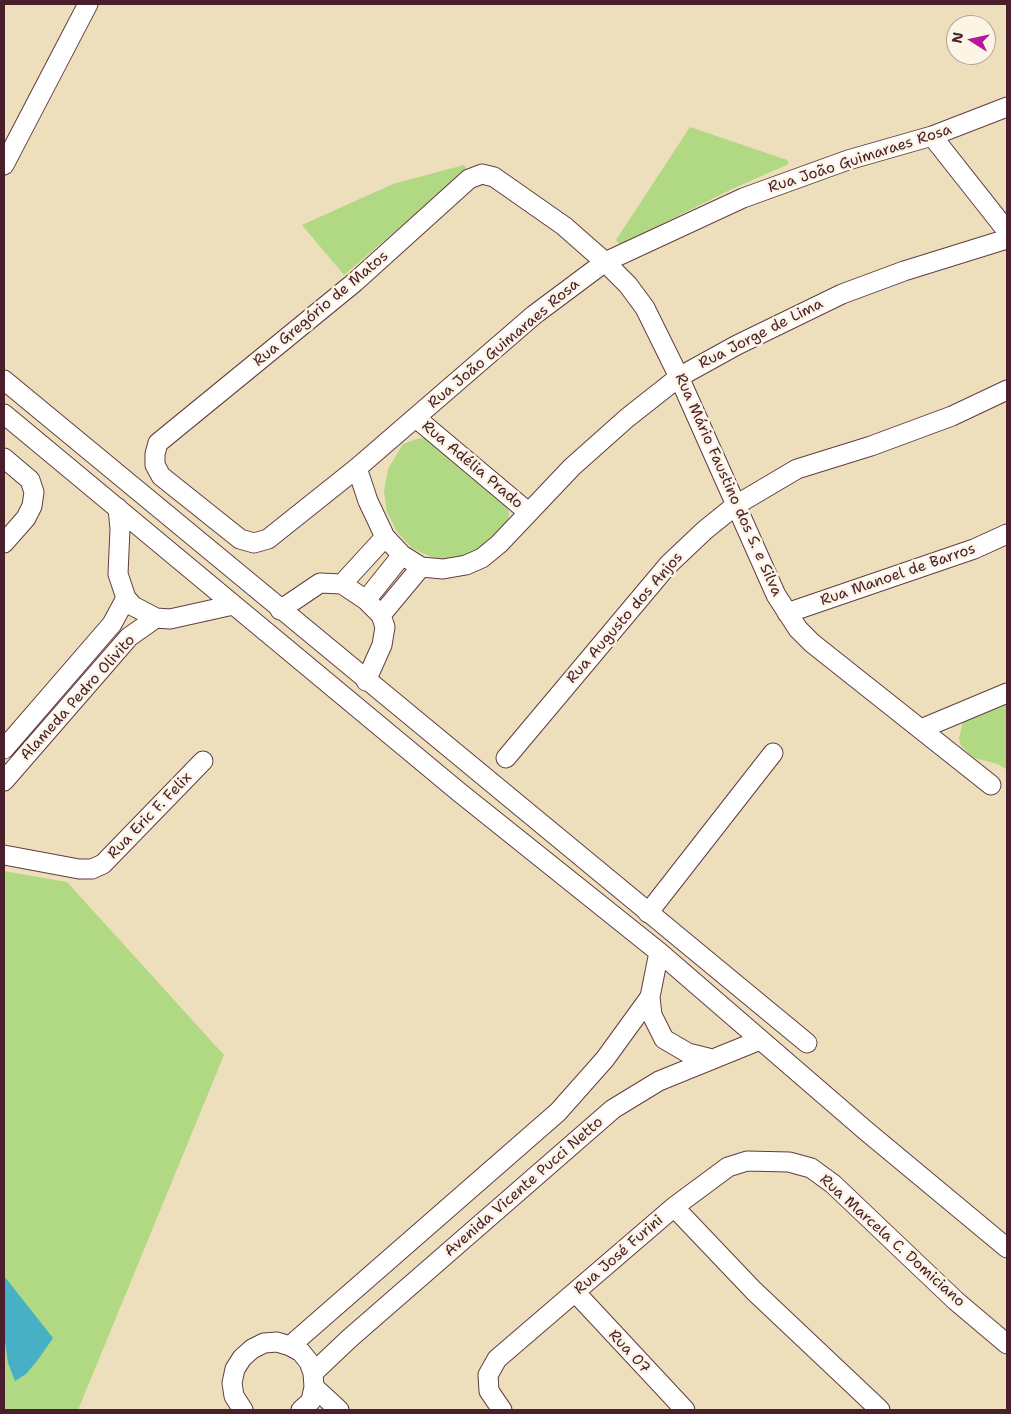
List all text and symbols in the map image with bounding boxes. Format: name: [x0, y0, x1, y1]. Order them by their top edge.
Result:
north arrow: [946, 15, 996, 65]
text: N: [947, 31, 967, 45]
street label: Rua João Guimaraes Rosa: [766, 121, 954, 197]
street label: Rua Gregório de Matos: [250, 247, 392, 371]
street label: Rua João Guimaraes Rosa: [425, 275, 583, 413]
street label: Rua Jorge de Lima: [696, 295, 826, 373]
street label: Rua Mário Faustino dos S. e Silva: [671, 371, 785, 599]
street label: Rua Adélia Prado: [418, 417, 526, 513]
street label: Rua Manoel de Barros: [818, 540, 978, 610]
street label: Rua Augusto dos Anjos: [563, 549, 687, 687]
street label: Alameda Pedro Olivito: [17, 631, 139, 765]
street label: Rua Eric F. Felix: [104, 769, 196, 863]
street label: Avenida Vicente Pucci Netto: [441, 1113, 607, 1261]
street label: Rua Marcela C. Domiciano: [816, 1171, 968, 1311]
street label: Rua José Furini: [571, 1212, 667, 1298]
street label: Rua 07: [604, 1326, 654, 1378]

